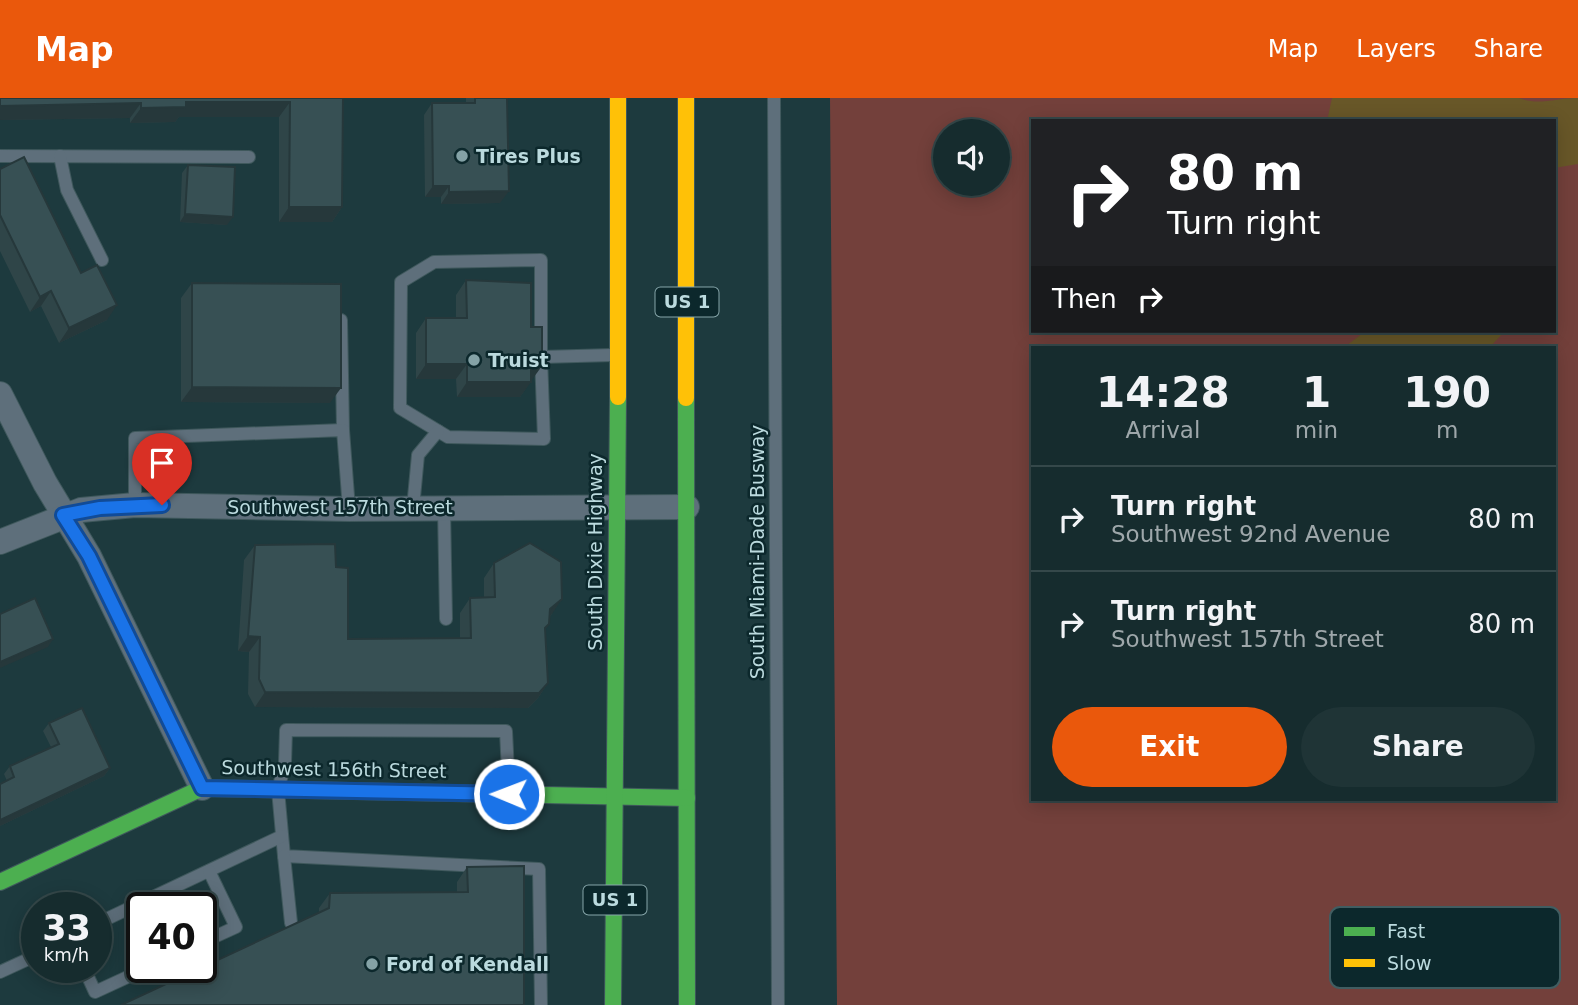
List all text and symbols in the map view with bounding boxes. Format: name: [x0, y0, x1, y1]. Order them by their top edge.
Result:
text: Map: [35, 30, 114, 69]
text: Map: [1268, 35, 1318, 63]
text: Layers: [1356, 35, 1436, 63]
text: Share: [1474, 35, 1543, 63]
map controls: [933, 119, 1010, 196]
button: sound: [933, 119, 1010, 196]
place label: Tires Plus: [476, 145, 581, 167]
text: 80 m: [1167, 145, 1303, 202]
icon: right: [1052, 147, 1143, 238]
marker: Tires Plus: [454, 148, 470, 164]
text: Turn right: [1167, 204, 1320, 242]
icon: right: [1131, 280, 1169, 318]
text: Then: [1052, 284, 1117, 314]
road number: US 1: [656, 288, 718, 316]
place label: Truist: [488, 349, 549, 371]
marker: Truist: [466, 352, 482, 368]
text: 14:28: [1096, 368, 1230, 417]
text: 1: [1302, 368, 1331, 417]
text: 190: [1403, 368, 1491, 417]
text: Arrival: [1126, 417, 1200, 443]
text: min: [1295, 417, 1338, 443]
text: m: [1436, 417, 1458, 443]
street label: South Miami-Dade Busway: [746, 425, 768, 679]
pin: [132, 433, 192, 505]
icon: arrive: [143, 444, 181, 482]
street label: South Dixie Highway: [584, 453, 606, 651]
text: Turn right: [1111, 491, 1256, 521]
street label: Southwest 157th Street: [227, 496, 453, 518]
icon: right: [1052, 500, 1090, 538]
text: 80 m: [1468, 504, 1535, 534]
text: Southwest 92nd Avenue: [1111, 521, 1390, 547]
text: Turn right: [1111, 596, 1256, 626]
icon: right: [1052, 605, 1090, 643]
text: 80 m: [1468, 609, 1535, 639]
text: Southwest 157th Street: [1111, 626, 1384, 652]
button: Exit: [1052, 707, 1287, 787]
button: Share: [1301, 707, 1535, 787]
street label: Southwest 156th Street: [221, 756, 447, 782]
position arrow: [472, 757, 546, 831]
road number: US 1: [584, 886, 646, 914]
speed limit sign: 40: [126, 892, 217, 983]
legend: [1330, 907, 1560, 988]
text: 33: [42, 908, 91, 948]
text: Fast: [1387, 920, 1425, 942]
text: km/h: [44, 944, 89, 965]
text: Slow: [1387, 952, 1432, 974]
place label: Ford of Kendall: [386, 953, 549, 975]
marker: Ford of Kendall: [364, 956, 380, 972]

